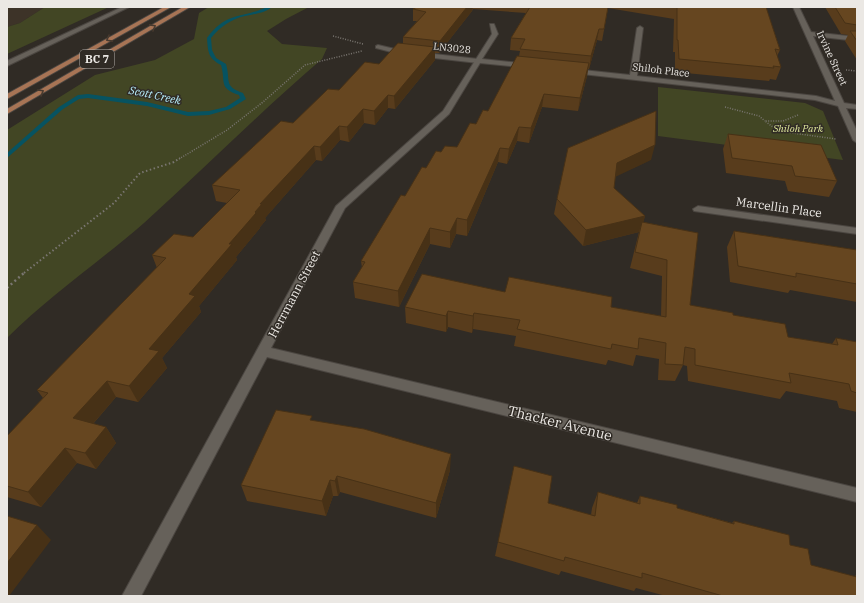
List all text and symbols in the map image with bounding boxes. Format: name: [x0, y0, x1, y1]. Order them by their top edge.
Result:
one-way arrow: [149, 24, 156, 32]
street label: Irvine Street: [814, 29, 851, 88]
one-way arrow: [106, 35, 114, 42]
street label: LN3028: [433, 40, 471, 56]
road number: BC 7: [80, 50, 114, 68]
street label: Shiloh Place: [632, 60, 690, 80]
water label: Scott Creek: [127, 82, 182, 107]
one-way arrow: [36, 90, 44, 97]
park label: Shiloh Park: [772, 122, 824, 135]
street label: Marcellin Place: [735, 194, 823, 220]
street label: Herrmann Street: [265, 248, 323, 340]
street label: Thacker Avenue: [506, 401, 614, 445]

